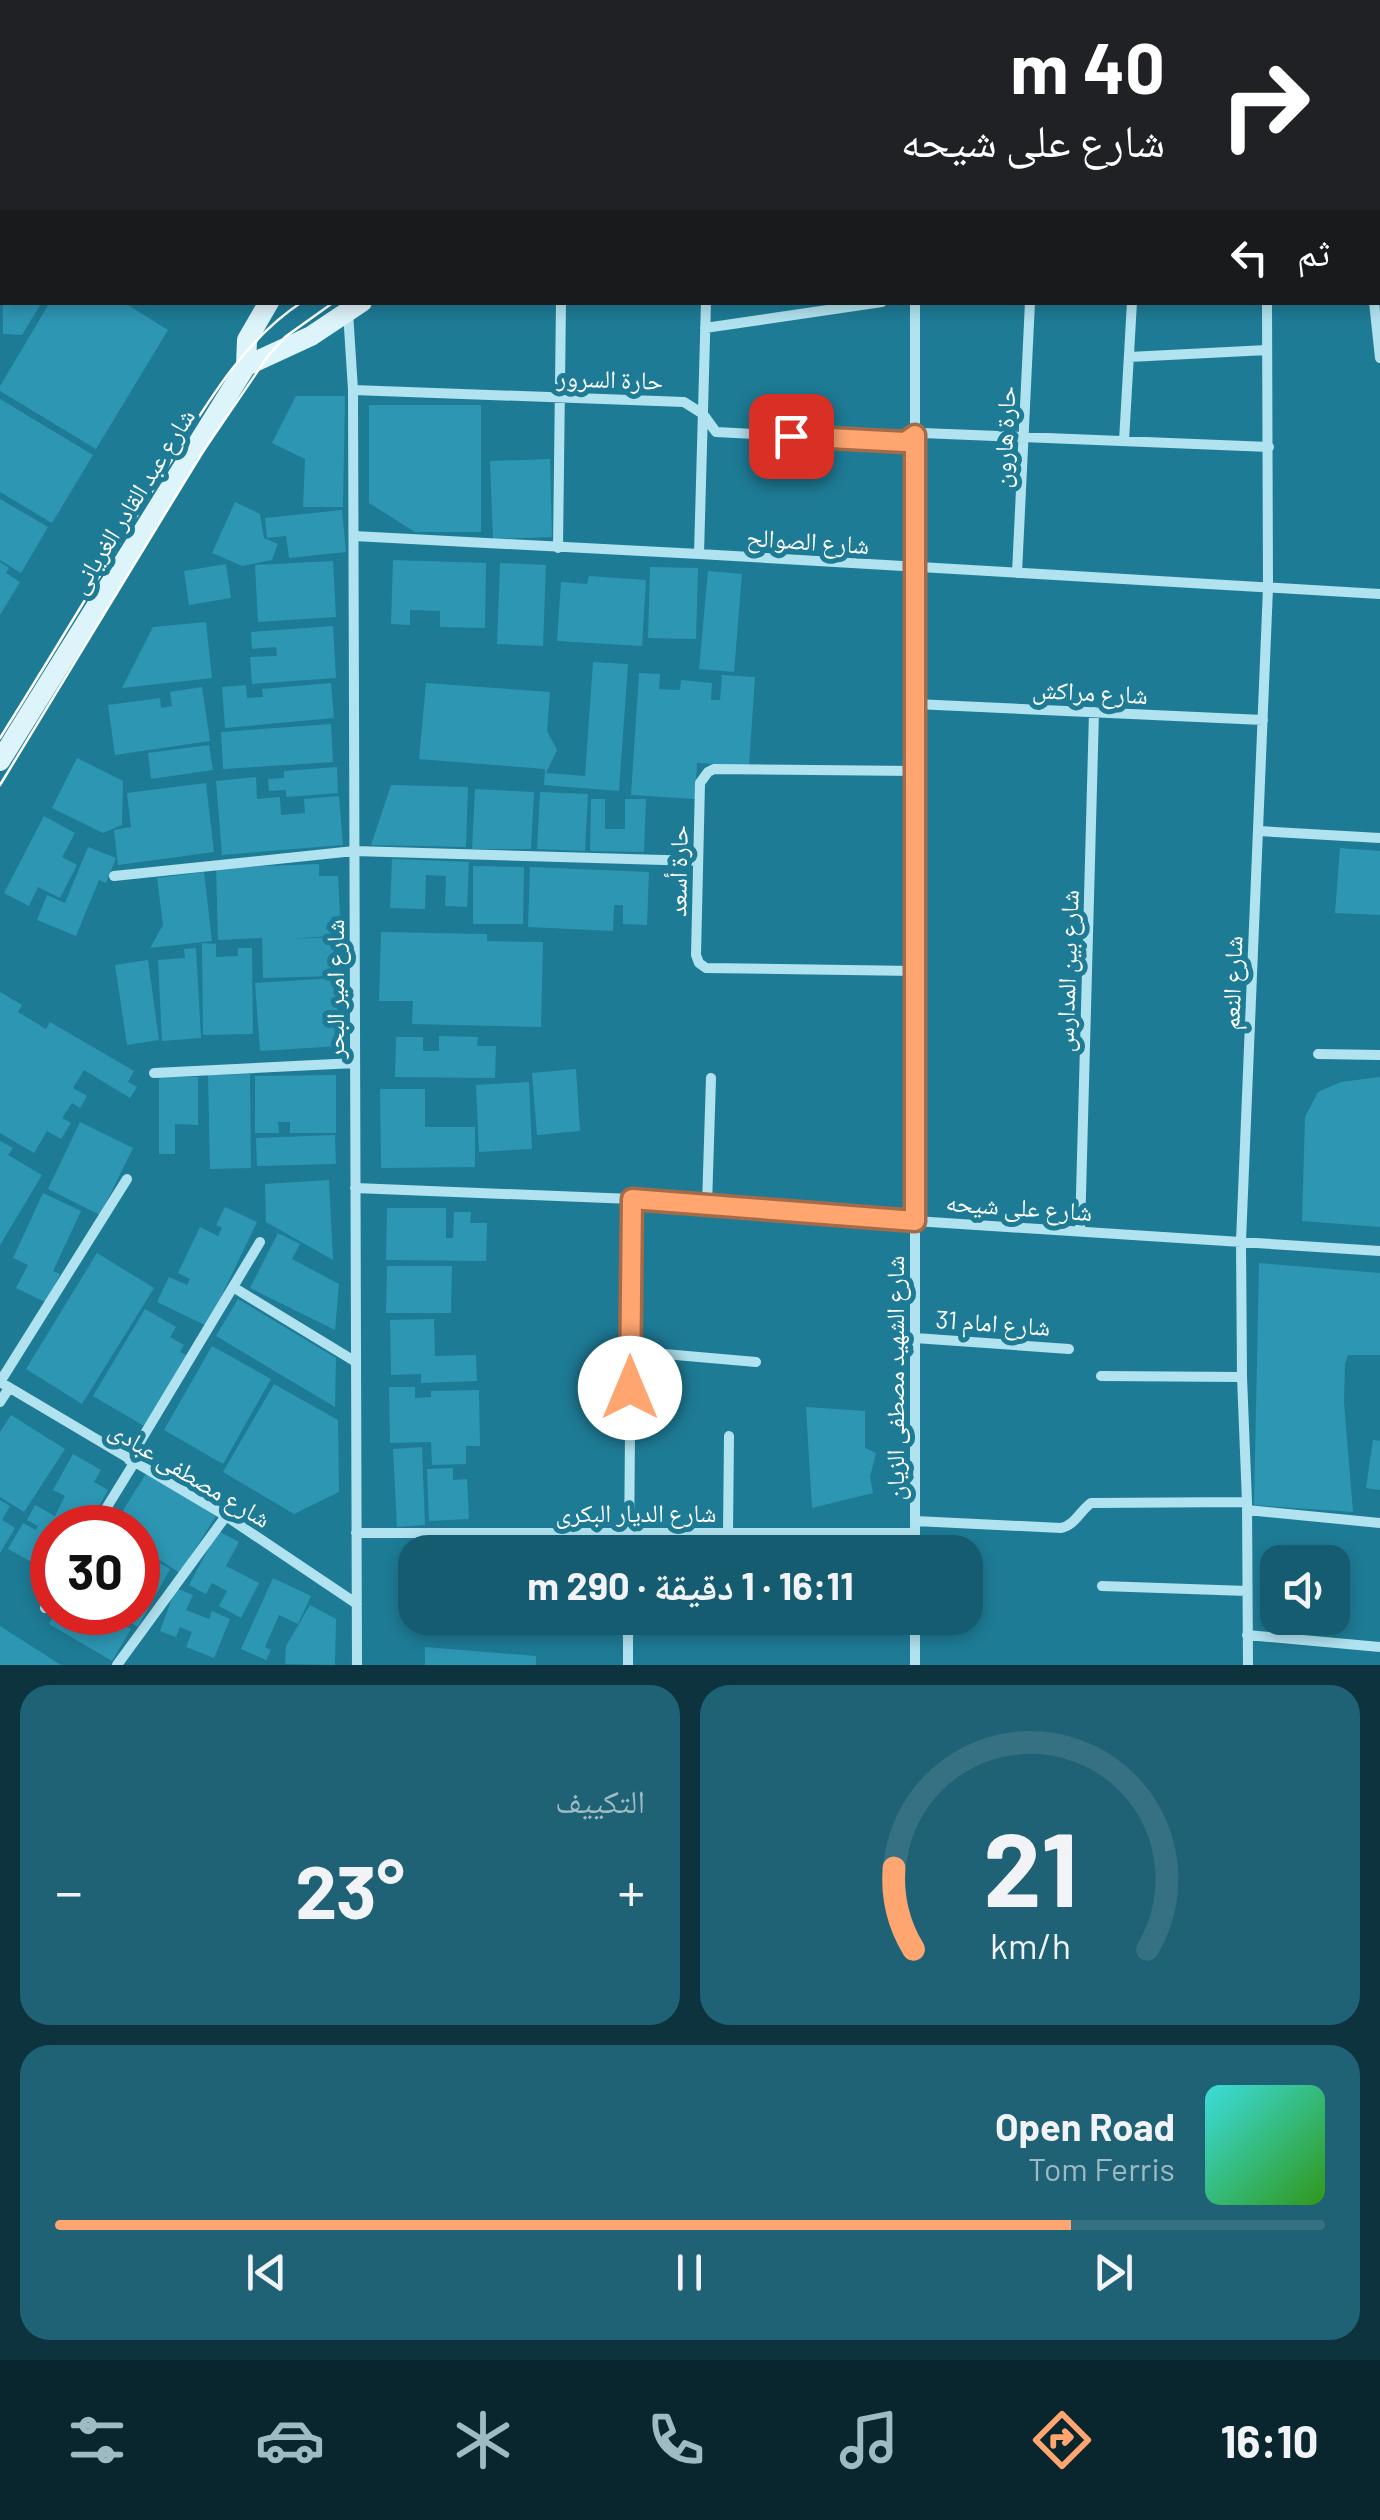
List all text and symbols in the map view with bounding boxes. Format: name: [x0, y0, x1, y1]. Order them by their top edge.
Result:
text: 40 m: [1010, 24, 1165, 108]
icon: right: [1200, 40, 1330, 170]
text: شارع على شيحه: [901, 112, 1165, 166]
text: ثم: [1297, 228, 1330, 274]
icon: left: [1222, 230, 1277, 285]
street label: حارة السرور: [555, 361, 664, 395]
street label: حارة هارون: [985, 385, 1023, 489]
pin: [749, 394, 834, 479]
street label: شارع عبد القادر الغريانى: [62, 403, 202, 599]
icon: arrive: [764, 409, 819, 464]
street label: شارع الصوالح: [746, 521, 870, 561]
street label: شارع مراكش: [1031, 673, 1149, 711]
street label: حارة أسعد: [661, 825, 693, 917]
street label: شارع بين المدارس: [1048, 889, 1086, 1053]
street label: شارع امير البحر: [319, 919, 351, 1060]
street label: شارع النعم: [1214, 935, 1251, 1031]
street label: شارع على شيحه: [945, 1186, 1093, 1228]
street label: شارع الشهيد مصطفى الزيان: [879, 1255, 911, 1501]
street label: شارع امام 31: [935, 1303, 1051, 1344]
position arrow: [578, 1336, 682, 1440]
street label: شارع مصطفى عبادى: [103, 1413, 277, 1535]
street label: شارع الديار البكرى: [556, 1497, 716, 1529]
speed limit sign: 30: [30, 1505, 160, 1635]
map controls: [1260, 1545, 1350, 1635]
button: sound: [1260, 1545, 1350, 1635]
text: 16:11 · 1 دقيقة · 290 m: [527, 1562, 854, 1608]
text: التكييف: [555, 1781, 645, 1819]
text: 21: [983, 1803, 1077, 1928]
text: 23°: [295, 1844, 405, 1934]
text: −: [55, 1857, 83, 1923]
text: +: [617, 1857, 645, 1923]
text: km/h: [990, 1923, 1070, 1966]
text: Open Road: [995, 2103, 1175, 2149]
text: Tom Ferris: [1028, 2149, 1175, 2187]
icon: previous: [239, 2245, 294, 2300]
icon: pause: [662, 2245, 717, 2300]
icon: next: [1086, 2245, 1141, 2300]
icon: filters: [62, 2405, 132, 2475]
icon: car: [255, 2405, 325, 2475]
icon: climate: [448, 2405, 518, 2475]
icon: phone: [641, 2405, 711, 2475]
icon: music: [834, 2405, 904, 2475]
icon: directions: [1027, 2405, 1097, 2475]
text: 16:10: [1220, 2413, 1318, 2467]

